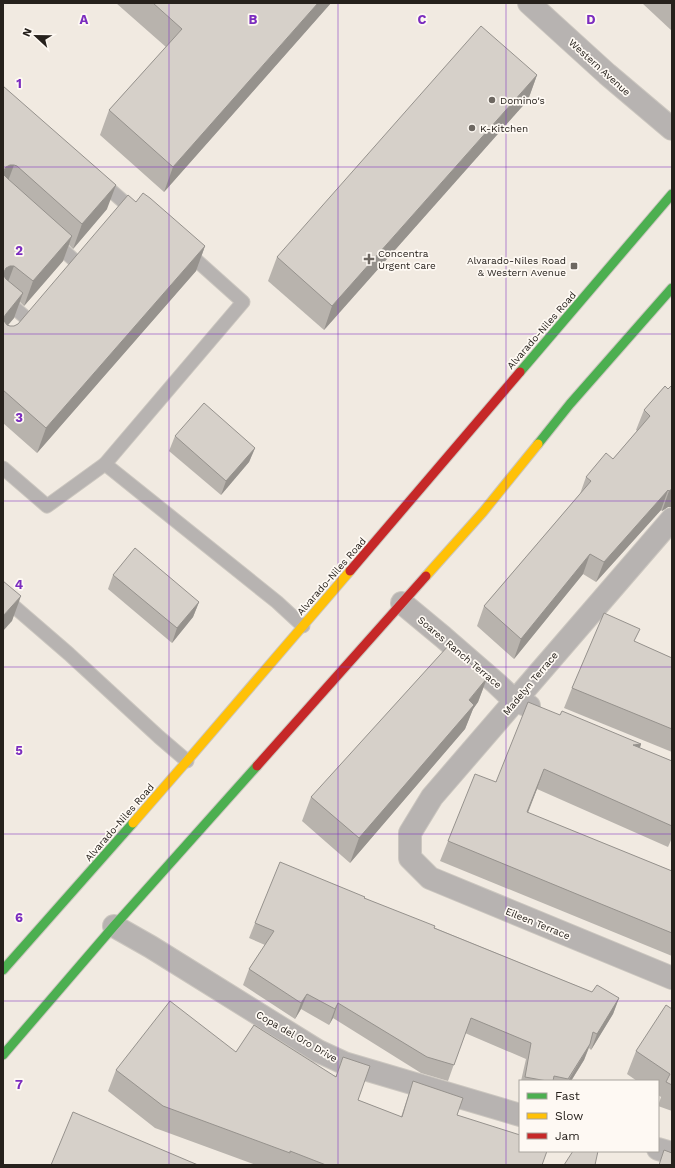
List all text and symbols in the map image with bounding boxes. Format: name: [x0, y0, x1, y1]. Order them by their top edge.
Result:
text: A: [80, 12, 89, 27]
text: B: [249, 12, 258, 27]
text: C: [418, 12, 427, 27]
text: D: [586, 12, 596, 27]
north arrow: [16, 16, 56, 56]
text: N: [20, 26, 35, 39]
street label: Western Avenue: [567, 37, 633, 98]
text: 1: [16, 76, 22, 91]
marker: Domino's: [487, 95, 497, 105]
place label: Domino's: [500, 95, 545, 106]
marker: K-Kitchen: [467, 123, 477, 133]
place label: K-Kitchen: [480, 123, 528, 134]
text: 2: [15, 243, 23, 258]
place label: Concentra Urgent Care: [378, 248, 436, 271]
marker: Concentra Urgent Care: [363, 253, 375, 265]
place label: Alvarado-Niles Road & Western Avenue: [467, 255, 566, 278]
marker: Alvarado-Niles Road & Western Avenue: [569, 261, 579, 271]
street label: Alvarado-Niles Road: [505, 289, 578, 371]
text: 3: [15, 410, 23, 425]
street label: Alvarado-Niles Road: [295, 535, 368, 617]
text: 4: [15, 577, 24, 592]
street label: Soares Ranch Terrace: [416, 614, 504, 691]
street label: Madelyn Terrace: [501, 649, 560, 717]
text: 5: [15, 743, 23, 758]
street label: Alvarado-Niles Road: [83, 781, 156, 863]
street label: Eileen Terrace: [504, 905, 572, 942]
text: 6: [15, 910, 23, 925]
street label: Copa del Oro Drive: [254, 1009, 339, 1064]
text: 7: [15, 1077, 23, 1092]
legend: [519, 1080, 659, 1152]
text: Fast: [555, 1089, 580, 1103]
text: Slow: [555, 1109, 583, 1123]
text: Jam: [555, 1129, 580, 1143]

